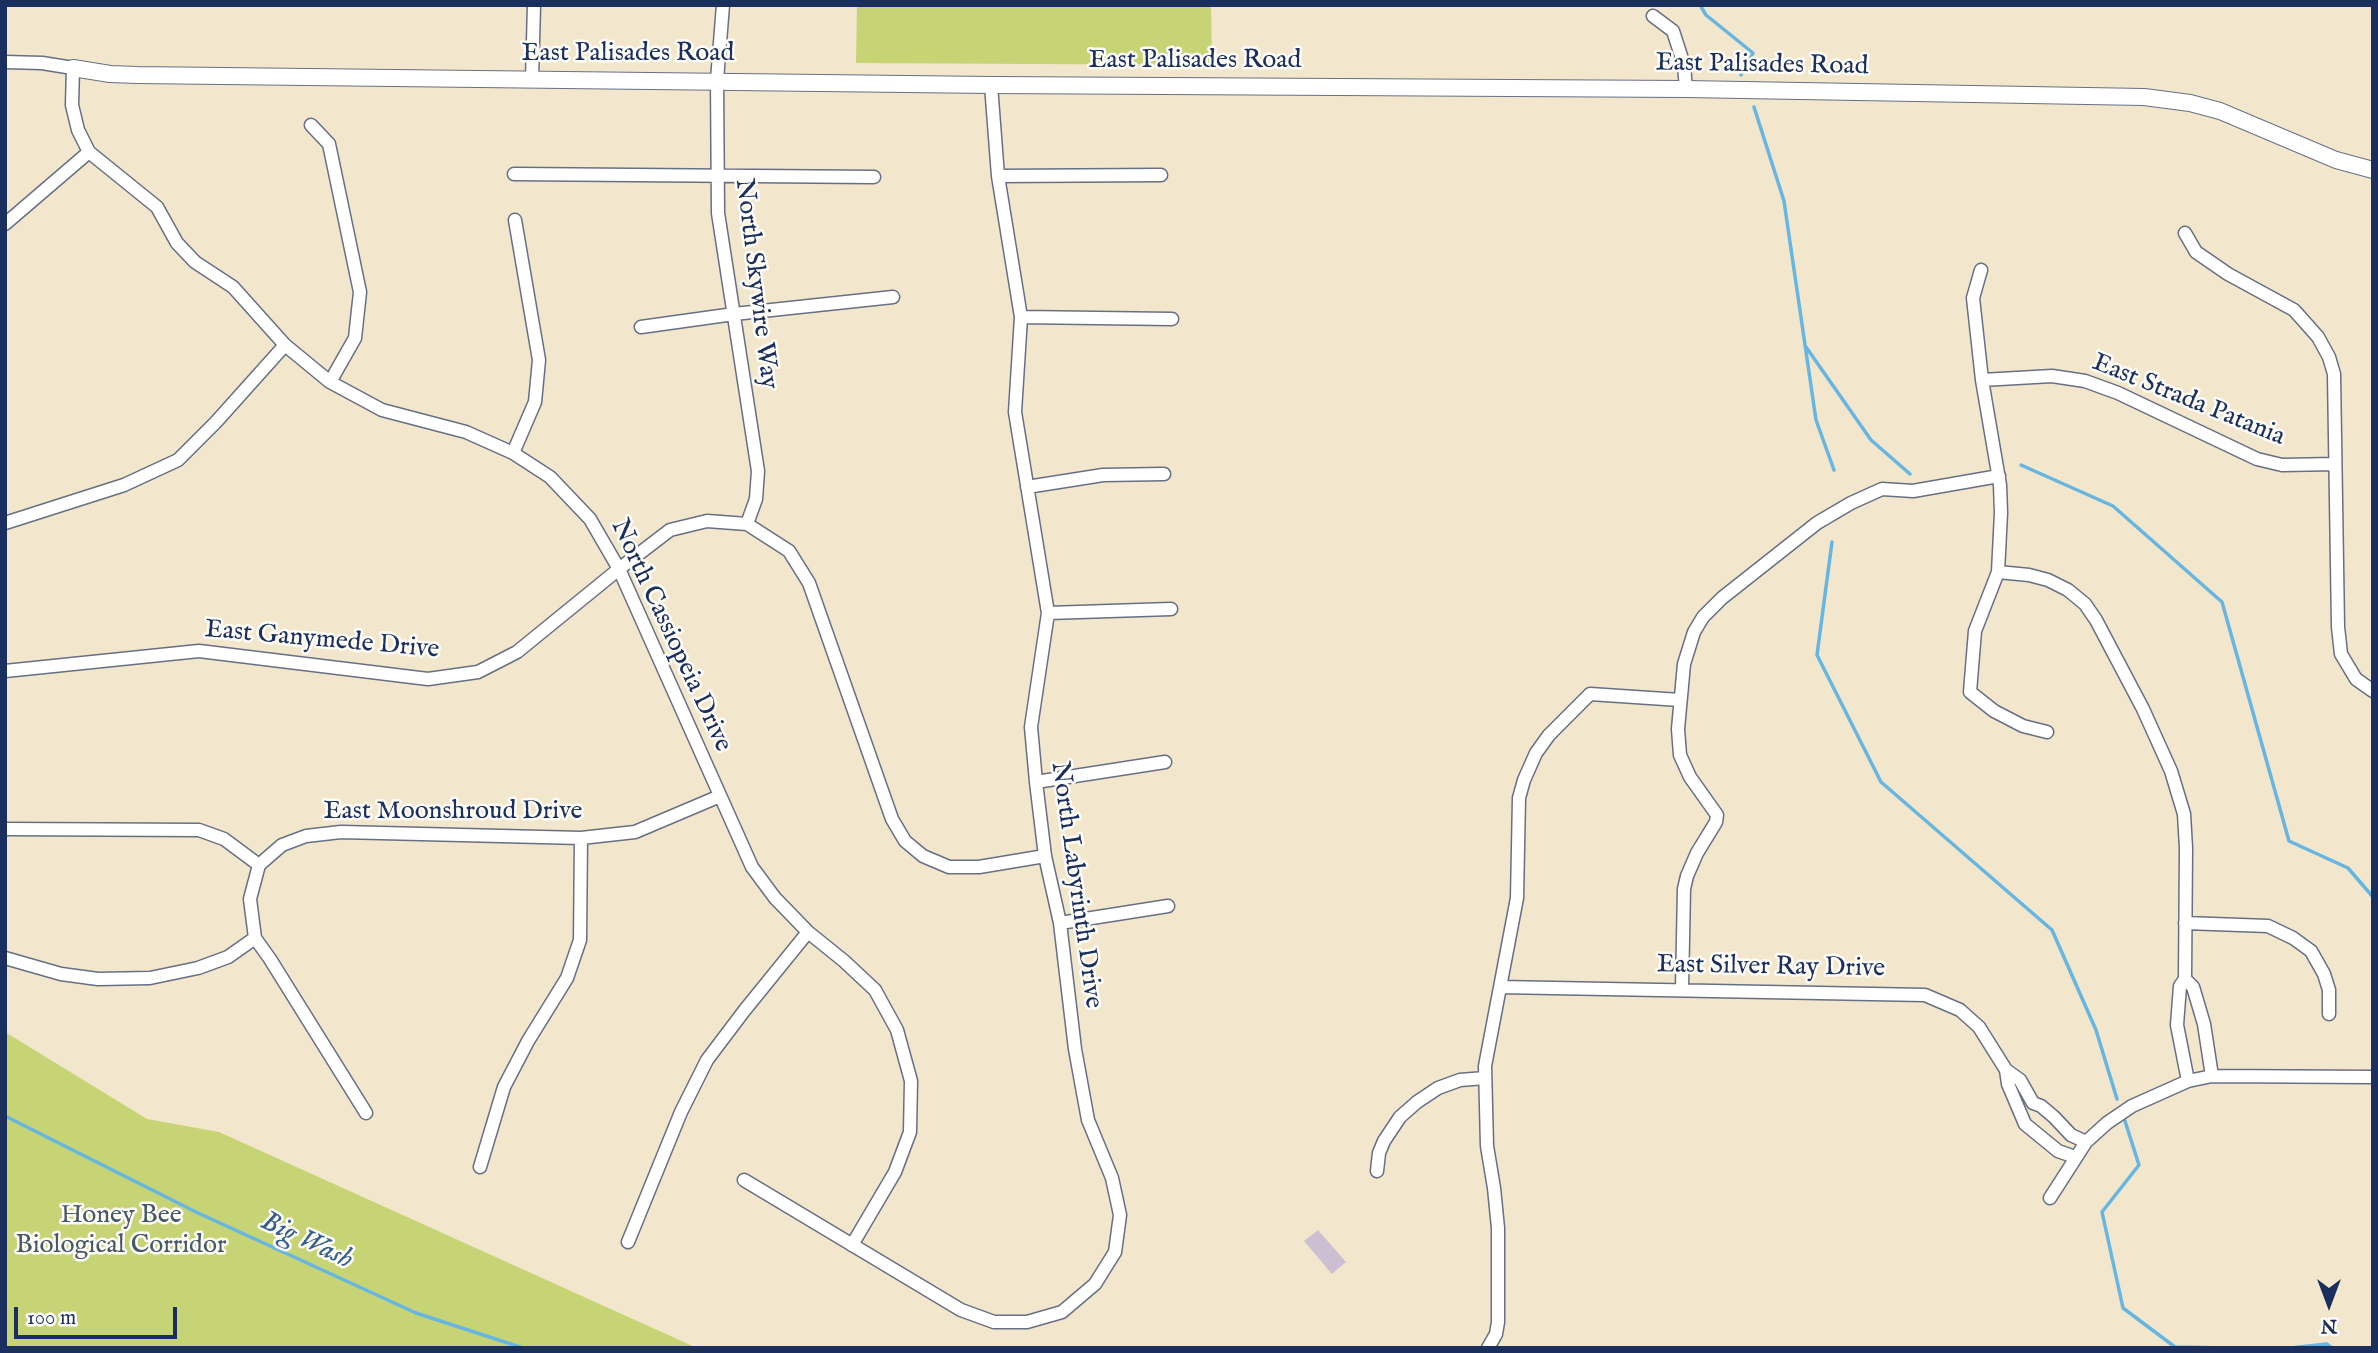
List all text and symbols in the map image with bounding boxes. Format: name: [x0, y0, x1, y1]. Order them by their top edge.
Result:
street label: East Palisades Road: [522, 39, 734, 71]
street label: East Palisades Road: [1089, 46, 1301, 78]
street label: East Palisades Road: [1655, 49, 1869, 83]
street label: North Skywire Way: [727, 177, 783, 391]
street label: East Strada Patania: [2087, 348, 2289, 454]
street label: North Cassiopeia Drive: [602, 515, 738, 757]
street label: East Ganymede Drive: [203, 615, 441, 667]
street label: North Labyrinth Drive: [1042, 759, 1108, 1011]
street label: East Moonshroud Drive: [324, 797, 582, 829]
street label: East Silver Ray Drive: [1657, 950, 1885, 986]
park label: Honey Bee Biological Corridor: [16, 1201, 226, 1262]
water label: Big Wash: [255, 1206, 357, 1278]
north arrow: [2294, 1269, 2364, 1339]
scale bar: [18, 1294, 180, 1338]
text: 100 m: [27, 1305, 76, 1332]
text: N: [2321, 1313, 2337, 1337]

